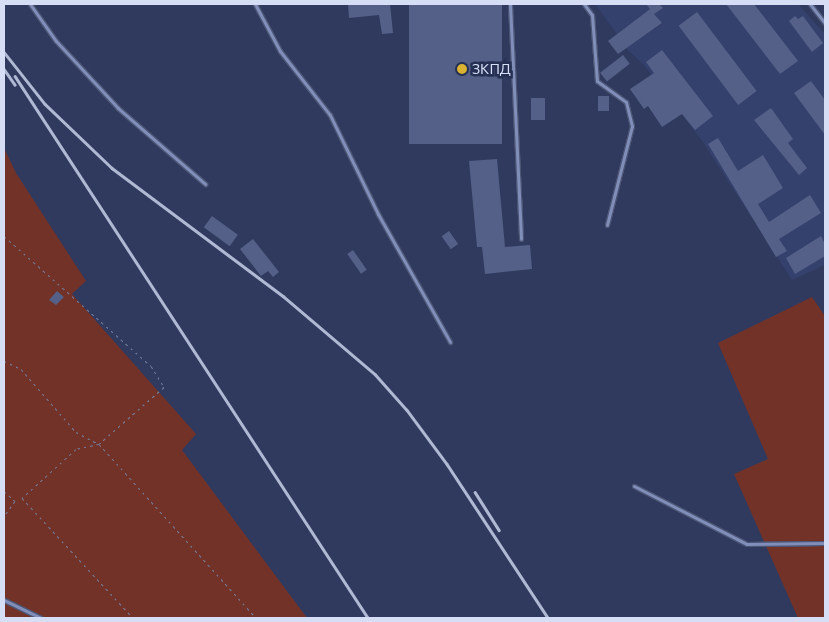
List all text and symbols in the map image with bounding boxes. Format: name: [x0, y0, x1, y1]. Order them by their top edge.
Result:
place label: ЗКПД: [472, 61, 511, 77]
marker: ЗКПД: [456, 63, 468, 75]

